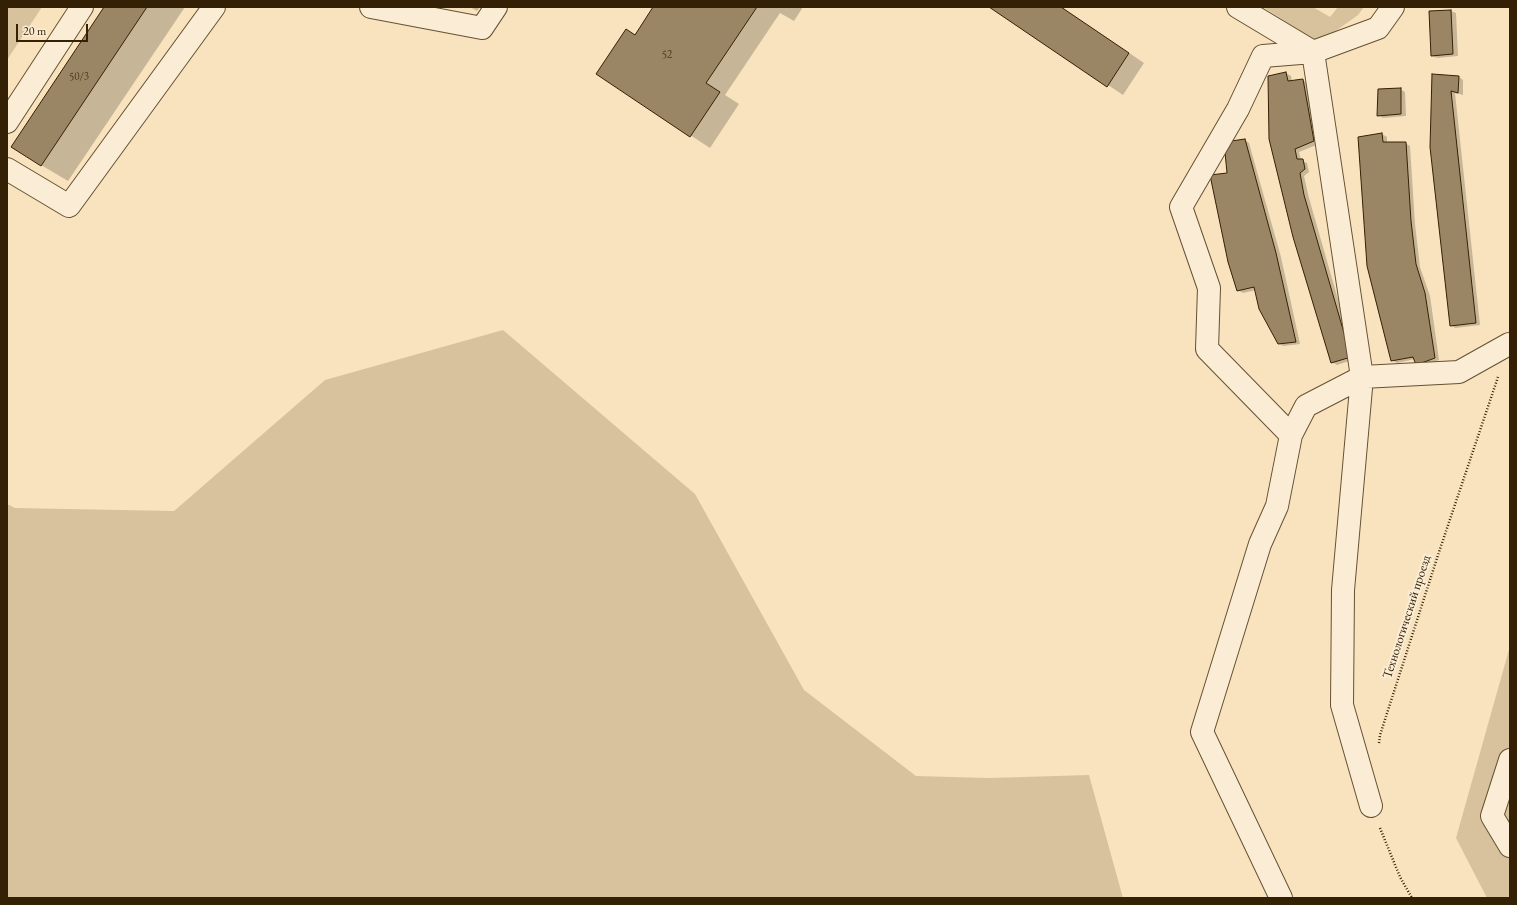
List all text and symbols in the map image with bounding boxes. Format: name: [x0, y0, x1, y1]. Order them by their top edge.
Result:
scale bar: [18, 16, 90, 42]
text: 20 m: [23, 23, 46, 39]
house number: 52: [662, 48, 672, 62]
house number: 50/3: [69, 70, 89, 84]
street label: Технологический проезд: [1380, 553, 1434, 681]

